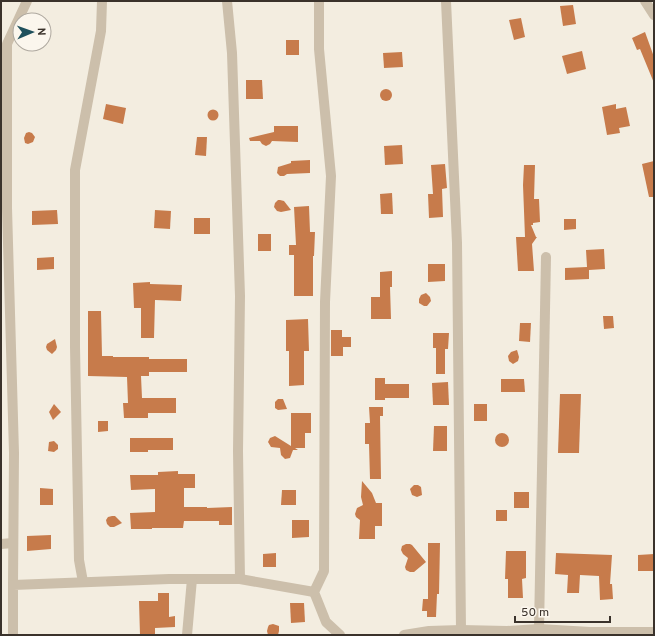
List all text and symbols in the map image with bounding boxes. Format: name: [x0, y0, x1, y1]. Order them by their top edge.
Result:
north arrow: [12, 12, 52, 52]
text: N: [34, 27, 48, 36]
scale bar: [515, 598, 610, 624]
text: 50 m: [521, 605, 549, 621]

